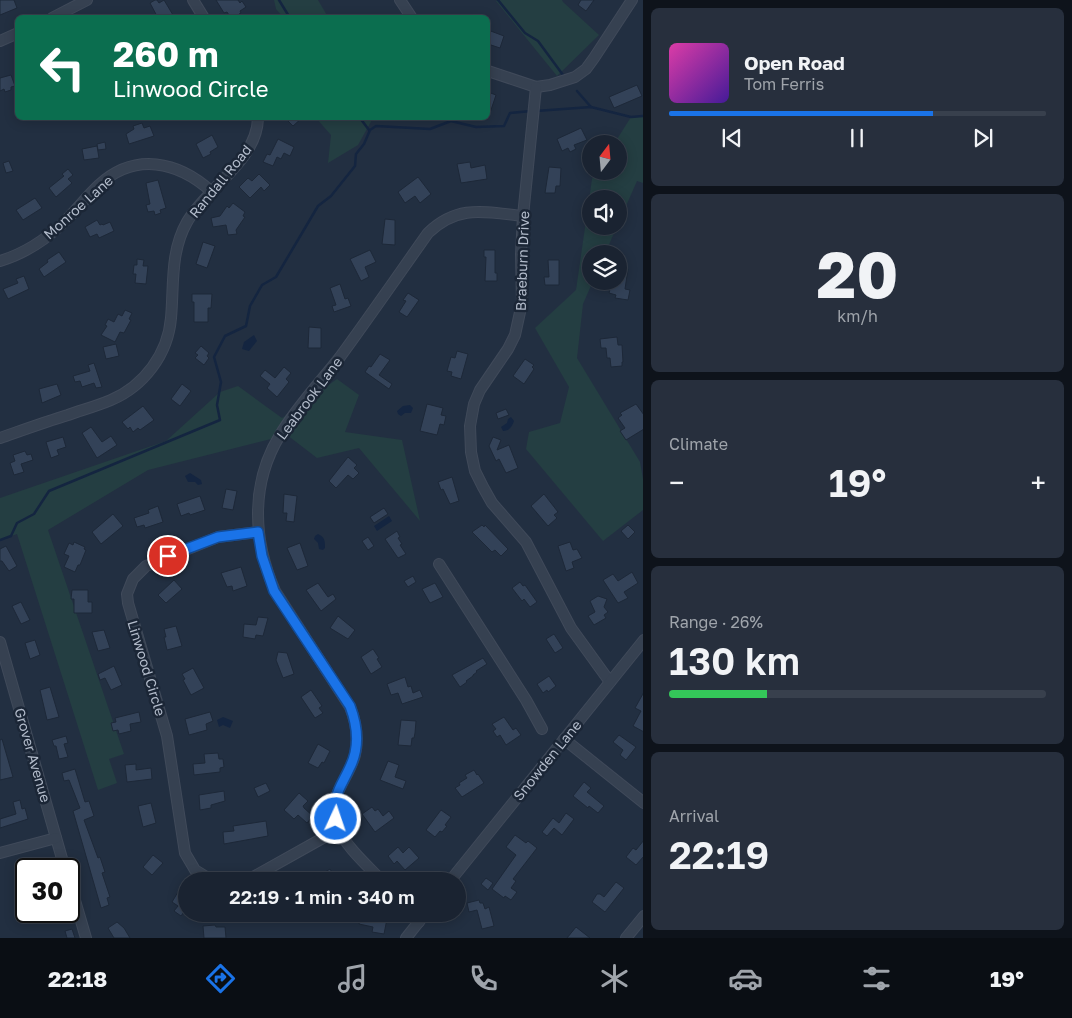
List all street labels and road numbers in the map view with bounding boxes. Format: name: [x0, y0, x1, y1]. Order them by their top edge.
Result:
street label: Randall Road: [185, 141, 255, 221]
street label: Monroe Lane: [40, 172, 116, 242]
street label: Braeburn Drive: [512, 211, 532, 311]
street label: Leabrook Lane: [272, 353, 346, 443]
street label: Linwood Circle: [124, 618, 170, 718]
street label: Grover Avenue: [11, 706, 55, 804]
street label: Snowden Lane: [509, 716, 585, 804]

